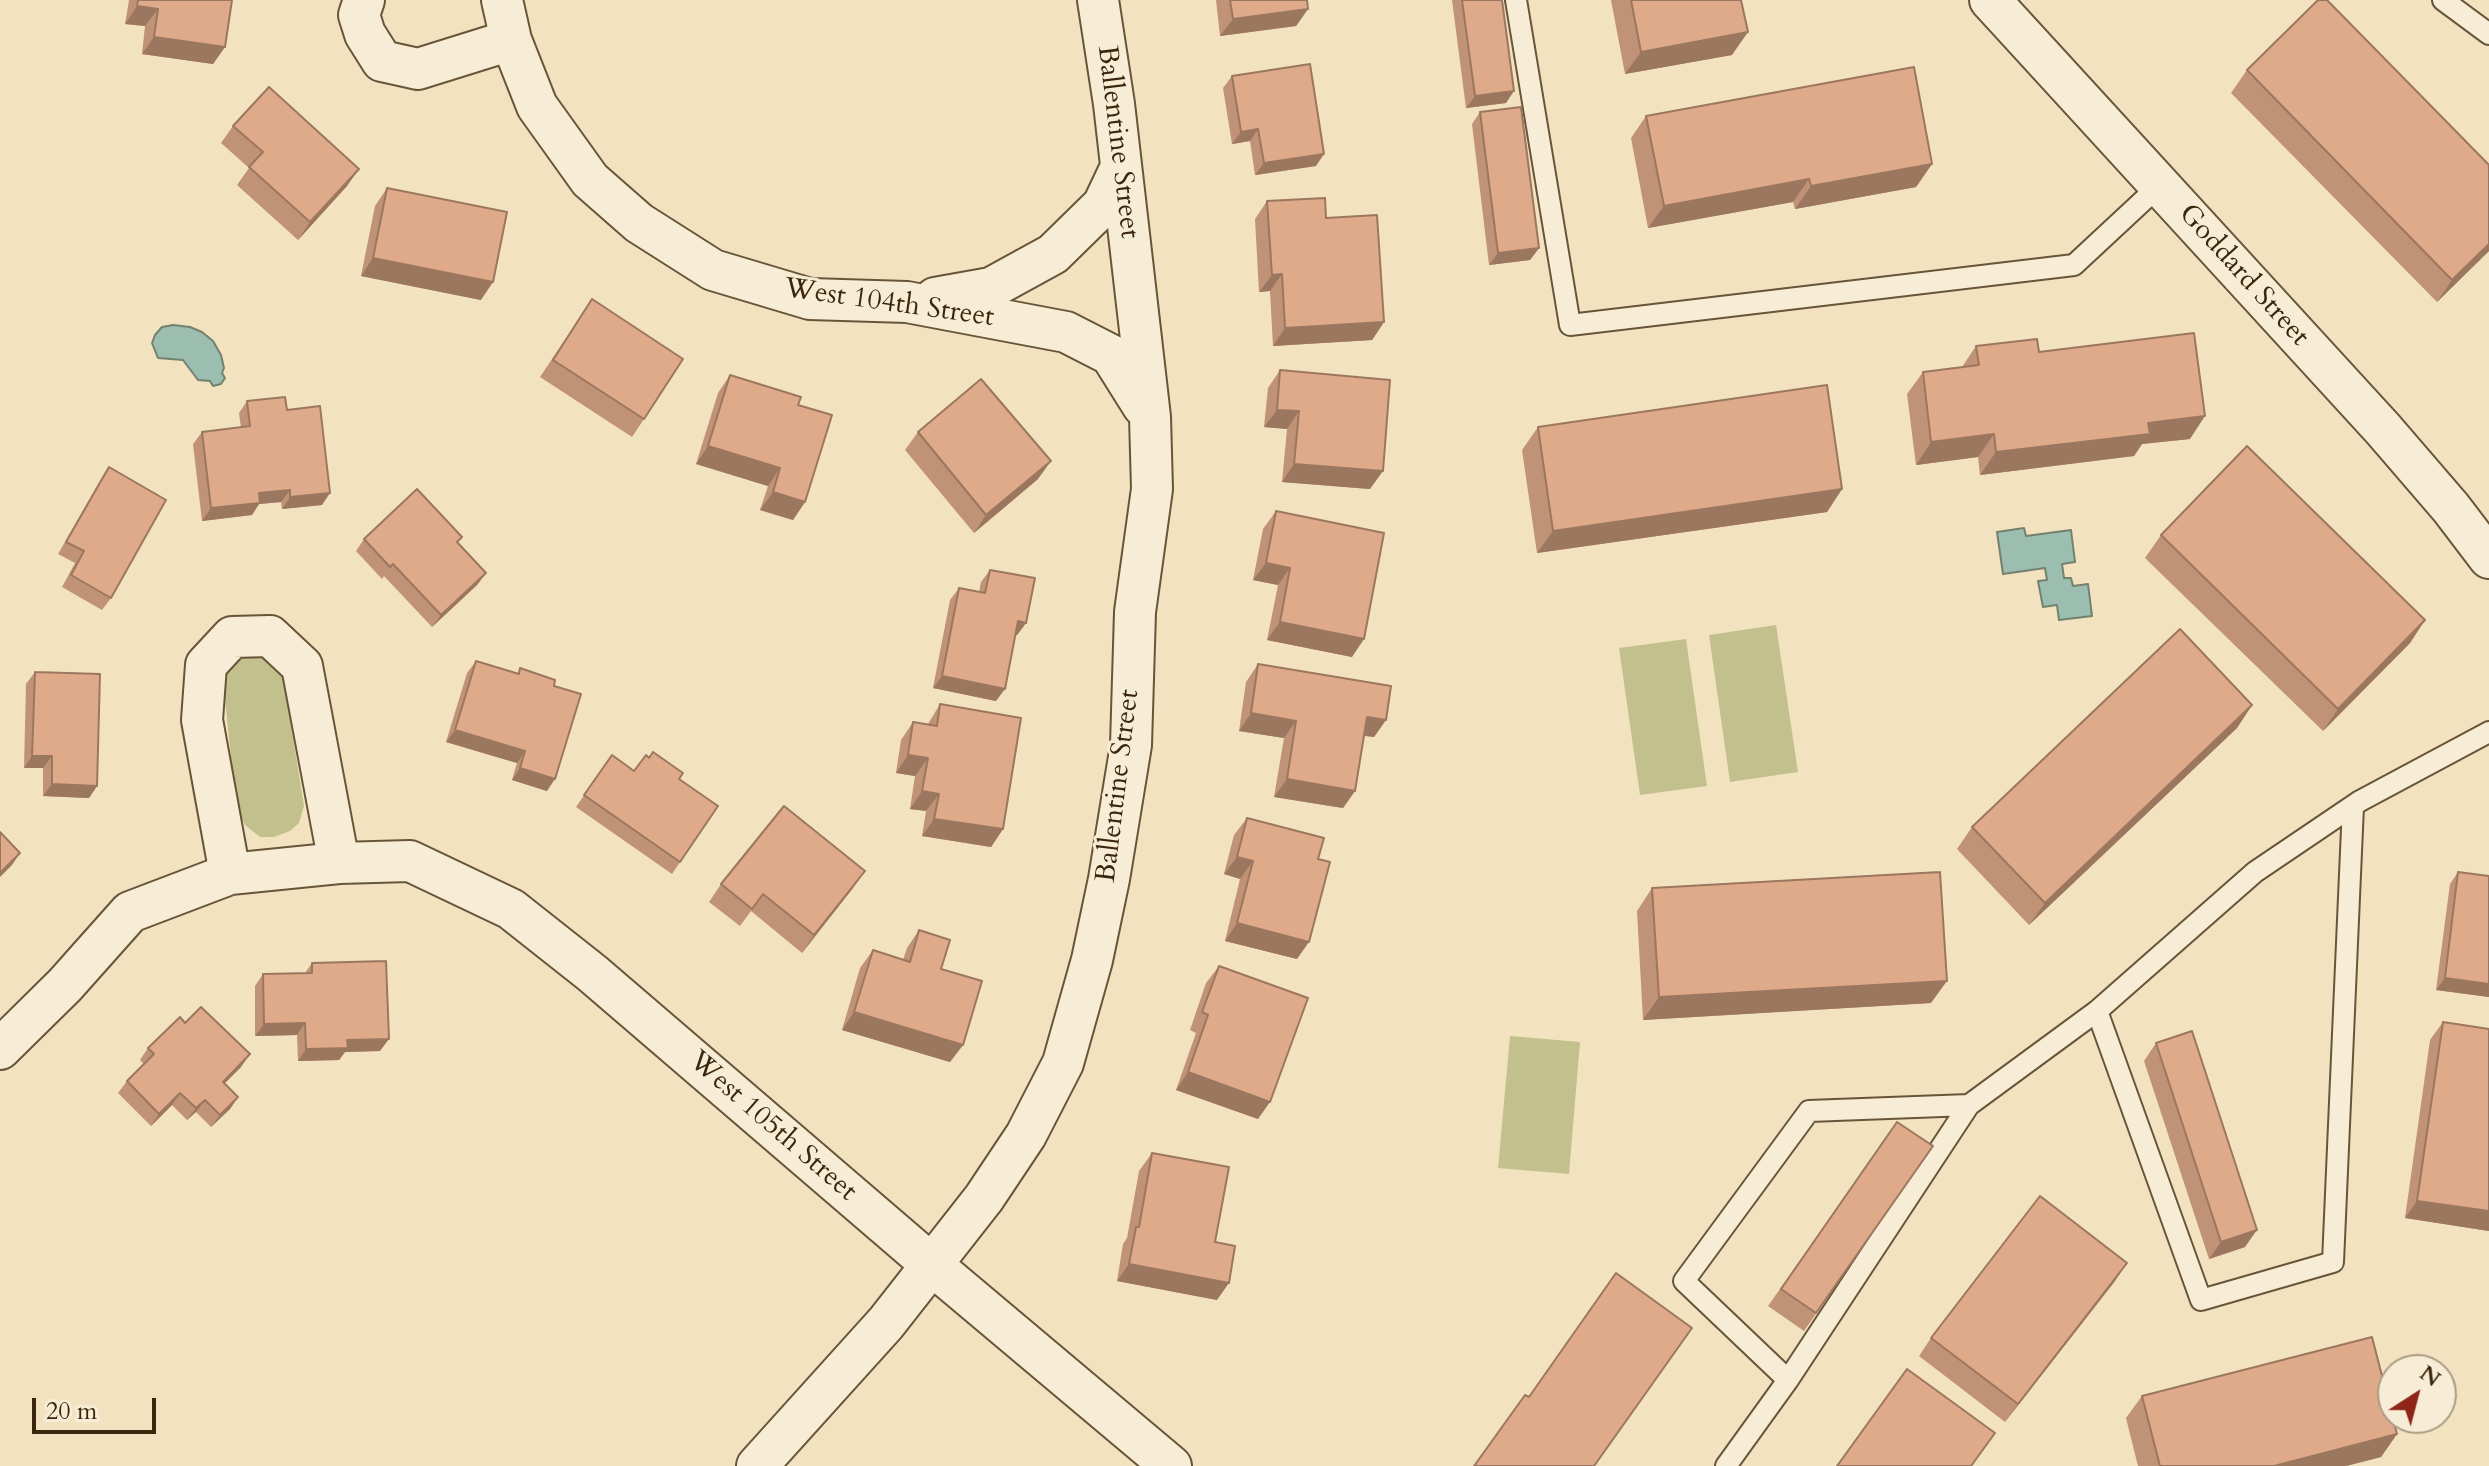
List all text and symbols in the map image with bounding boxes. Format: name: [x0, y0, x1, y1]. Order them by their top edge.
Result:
street label: Ballentine Street: [1088, 44, 1146, 240]
street label: Goddard Street: [2171, 198, 2315, 354]
street label: West 104th Street: [782, 273, 996, 335]
street label: Ballentine Street: [1090, 688, 1148, 884]
street label: West 105th Street: [681, 1045, 863, 1209]
north arrow: [2377, 1354, 2457, 1434]
text: N: [2413, 1358, 2446, 1394]
scale bar: [36, 1382, 160, 1432]
text: 20 m: [46, 1395, 97, 1428]

